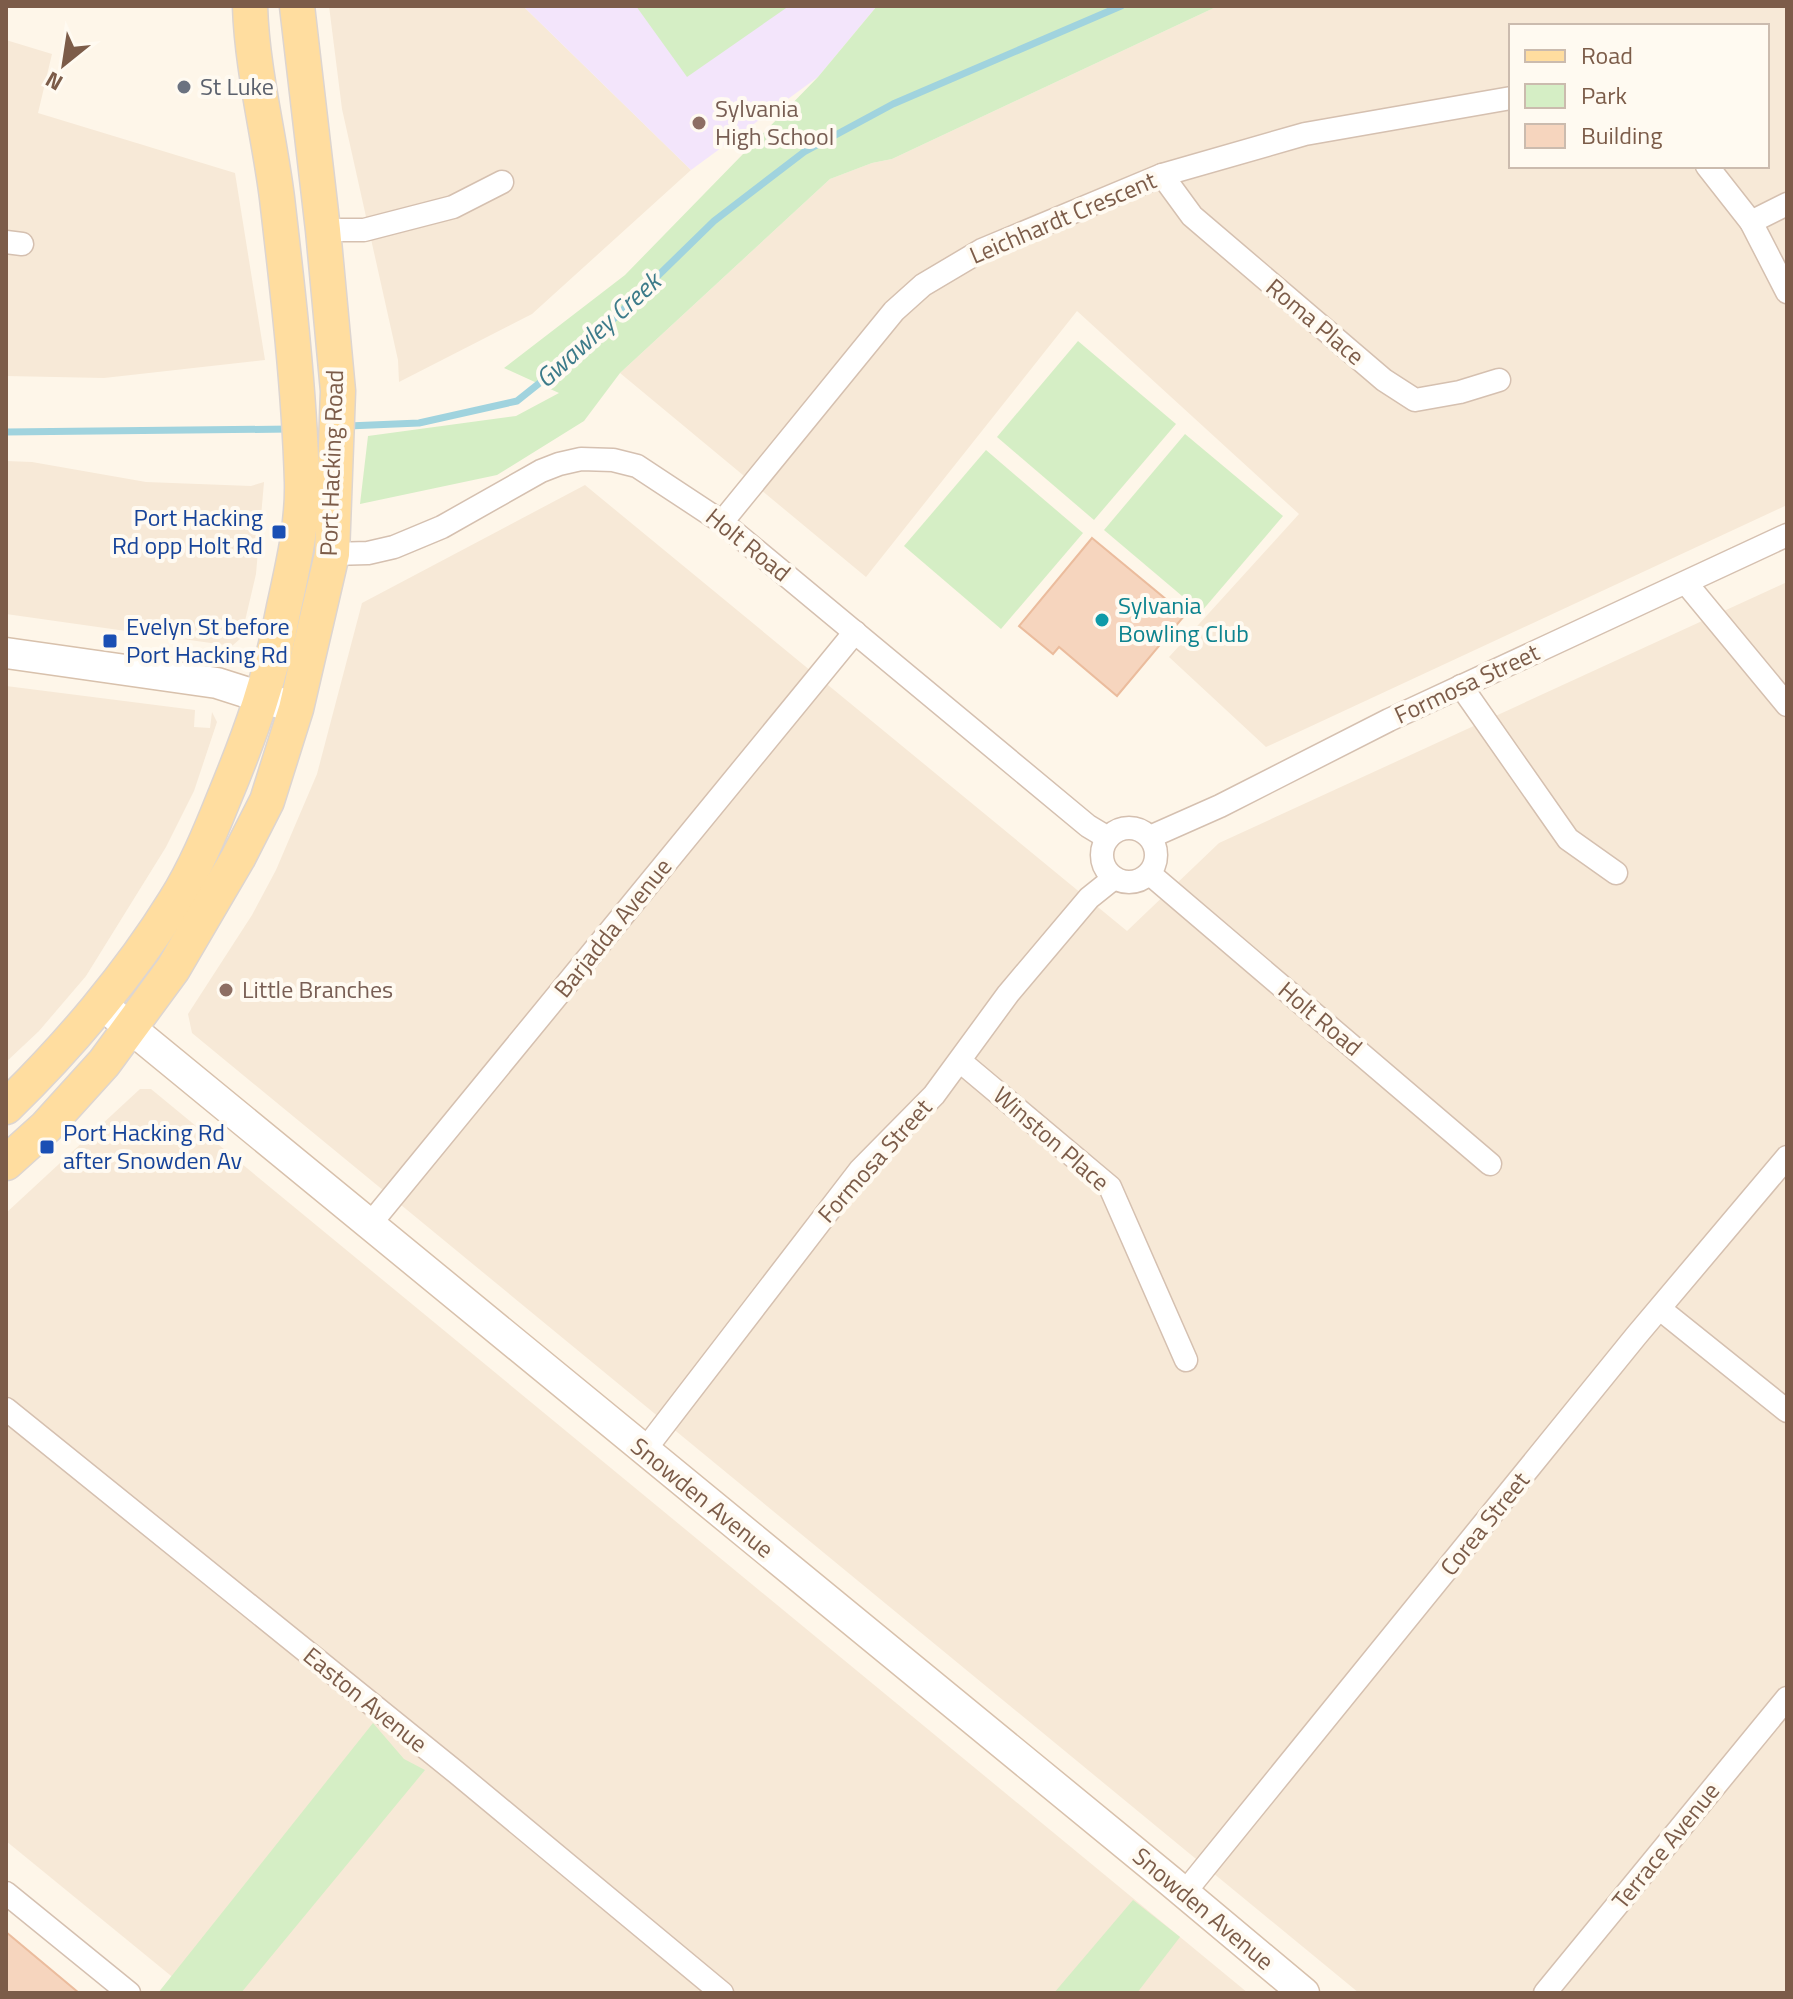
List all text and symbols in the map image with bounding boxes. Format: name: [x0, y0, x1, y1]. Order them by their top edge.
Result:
north arrow: [24, 24, 104, 104]
legend: [1509, 24, 1769, 168]
text: Road: [1581, 37, 1633, 73]
text: N: [39, 63, 69, 100]
place label: St Luke: [200, 68, 274, 104]
text: Park: [1581, 77, 1627, 113]
marker: St Luke: [175, 78, 193, 96]
place label: Sylvania High School: [715, 90, 834, 154]
marker: Sylvania High School: [690, 114, 708, 132]
text: Building: [1581, 117, 1663, 153]
street label: Leichhardt Crescent: [964, 161, 1162, 273]
water label: Gwawley Creek: [526, 260, 672, 397]
street label: Roma Place: [1259, 269, 1373, 373]
street label: Port Hacking Road: [310, 369, 352, 557]
place label: Port Hacking Rd opp Holt Rd: [112, 499, 263, 563]
street label: Holt Road: [698, 499, 799, 590]
marker: Port Hacking Rd opp Holt Rd: [270, 523, 288, 541]
place label: Sylvania Bowling Club: [1118, 587, 1249, 651]
place label: Evelyn St before Port Hacking Rd: [126, 608, 290, 672]
marker: Sylvania Bowling Club: [1093, 611, 1111, 629]
marker: Evelyn St before Port Hacking Rd: [101, 632, 119, 650]
street label: Formosa Street: [1388, 634, 1546, 732]
street label: Barjadda Avenue: [545, 850, 680, 1005]
place label: Little Branches: [242, 971, 393, 1007]
street label: Holt Road: [1271, 972, 1371, 1064]
marker: Little Branches: [217, 981, 235, 999]
street label: Winston Place: [985, 1077, 1118, 1199]
street label: Formosa Street: [809, 1090, 940, 1230]
place label: Port Hacking Rd after Snowden Av: [63, 1114, 242, 1178]
marker: Port Hacking Rd after Snowden Av: [38, 1138, 56, 1156]
street label: Snowden Avenue: [623, 1428, 782, 1566]
street label: Corea Street: [1431, 1463, 1538, 1583]
street label: Easton Avenue: [296, 1638, 436, 1761]
street label: Terrace Avenue: [1603, 1774, 1728, 1917]
street label: Snowden Avenue: [1125, 1838, 1282, 1978]

